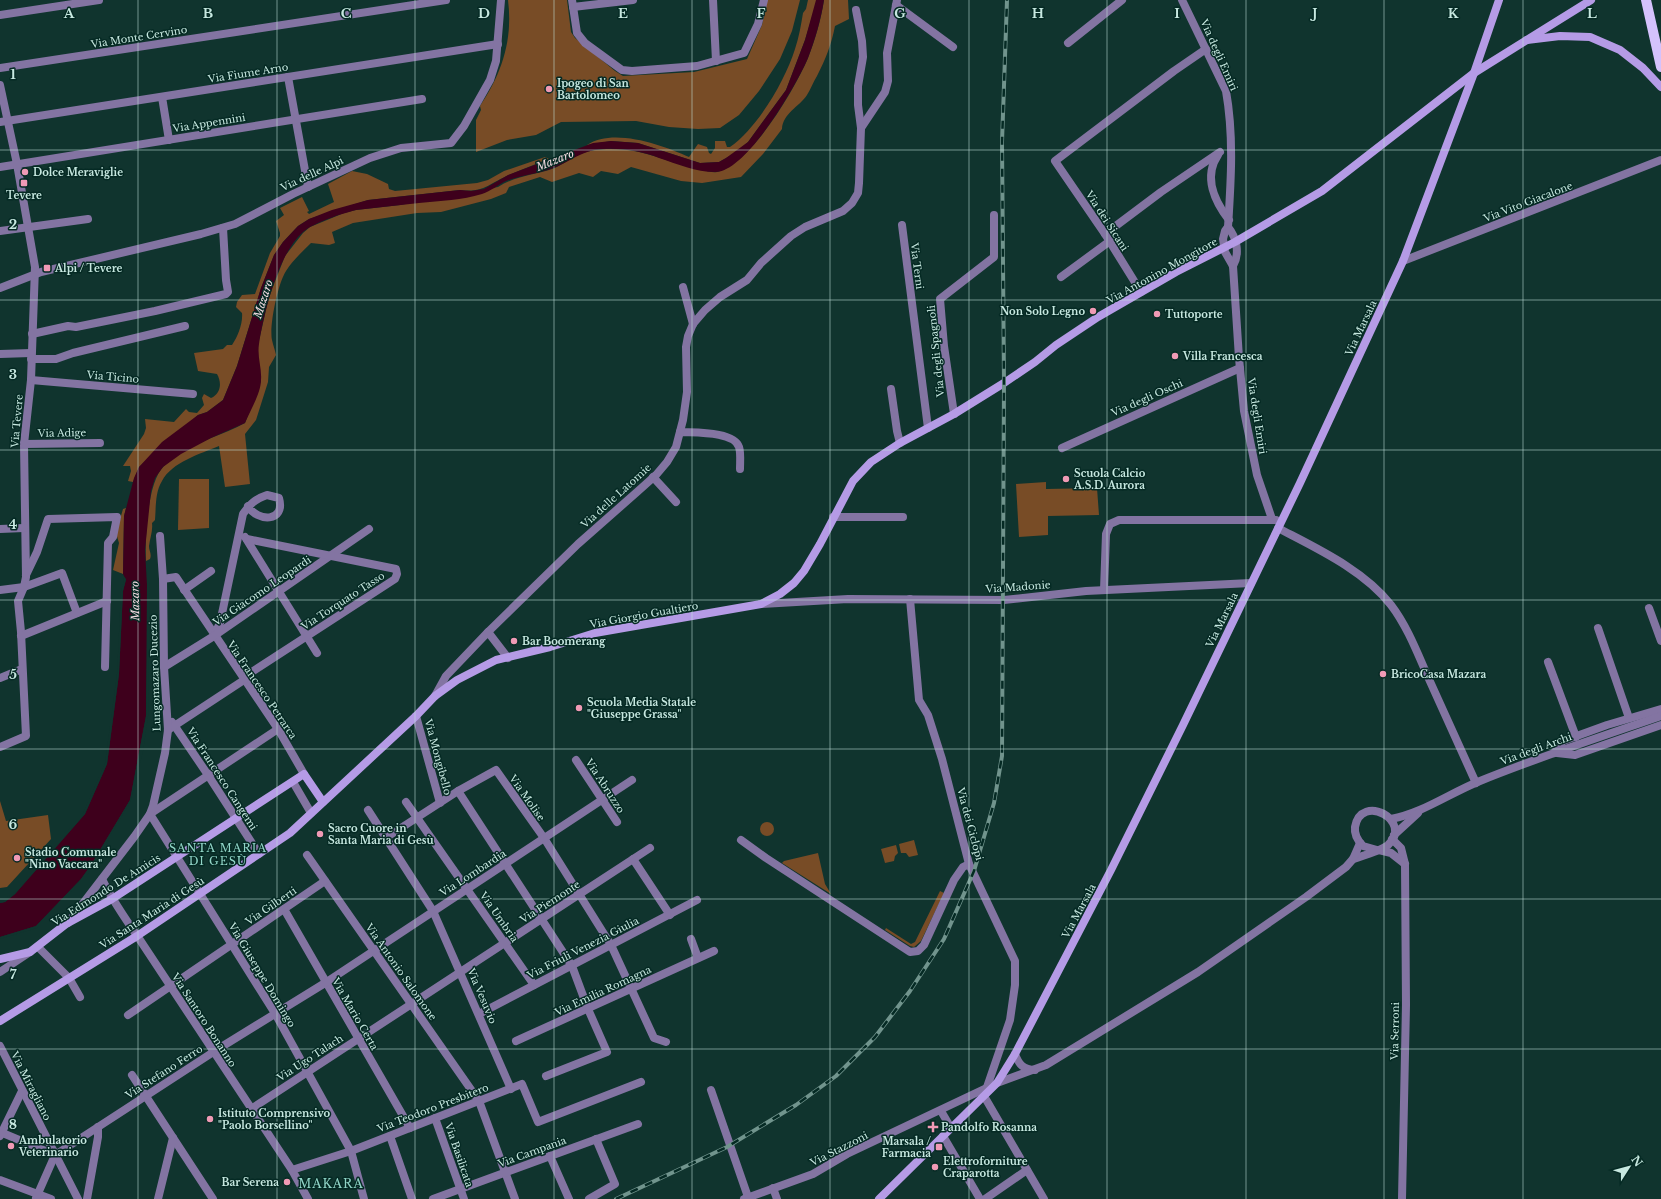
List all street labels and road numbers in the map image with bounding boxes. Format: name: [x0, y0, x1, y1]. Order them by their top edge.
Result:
street label: Via degli Emiri: [1197, 16, 1241, 93]
street label: Via Monte Cervino: [89, 23, 189, 51]
street label: Via Fiume Arno: [206, 60, 290, 86]
street label: Via Appennini: [171, 111, 247, 135]
street label: Via delle Alpi: [278, 154, 346, 195]
street label: Via Vito Giacalone: [1481, 179, 1575, 225]
street label: Via dei Sicani: [1082, 188, 1132, 254]
street label: Via Antonino Mongitore: [1103, 235, 1220, 307]
street label: Via Terni: [908, 241, 926, 291]
street label: Via Marsala: [1342, 298, 1380, 359]
street label: Via degli Spagnoli: [925, 304, 947, 399]
street label: Via Ticino: [85, 368, 140, 386]
street label: Via degli Oschi: [1108, 376, 1185, 420]
street label: Via degli Emiri: [1244, 376, 1270, 456]
street label: Via Tevere: [8, 393, 26, 449]
street label: Via Adige: [37, 426, 87, 440]
street label: Via delle Latomie: [577, 461, 654, 532]
street label: Via Giacomo Leopardi: [210, 553, 314, 629]
street label: Via Torquato Tasso: [298, 569, 388, 633]
street label: Via Madonie: [984, 578, 1051, 596]
street label: Via Marsala: [1203, 590, 1241, 651]
street label: Via Giorgio Gualtiero: [588, 599, 700, 631]
street label: Lungomazaro Ducezio: [146, 614, 164, 732]
street label: Via Francesco Petrarca: [224, 638, 300, 742]
street label: Via Mongibello: [421, 717, 455, 797]
street label: Via Francesco Cangemi: [183, 724, 260, 833]
street label: Via degli Archi: [1498, 730, 1574, 768]
street label: Via Abruzzo: [582, 755, 628, 816]
street label: Via Molise: [506, 772, 548, 824]
street label: Via dei Ciclopi: [954, 785, 986, 862]
street label: Via Lombardia: [437, 846, 509, 900]
street label: Via Edmondo De Amicis: [48, 851, 163, 929]
street label: Via Santa Maria di Gesù: [96, 874, 207, 952]
street label: Via Piemonte: [517, 878, 583, 927]
street label: Via Marsala: [1059, 881, 1099, 941]
street label: Via Gilberti: [242, 884, 300, 928]
street label: Via Umbria: [476, 888, 521, 945]
street label: Via Friuli Venezia Giulia: [524, 914, 641, 982]
street label: Via Giuseppe Domingo: [225, 920, 299, 1030]
street label: Via Antonio Salomone: [362, 920, 440, 1023]
street label: Via Emilia Romagna: [552, 963, 654, 1019]
street label: Via Vesuvio: [464, 965, 500, 1026]
street label: Via Santoro Bonanno: [168, 970, 240, 1070]
street label: Via Mario Certa: [329, 975, 381, 1053]
street label: Via Serroni: [1388, 1001, 1402, 1061]
street label: Via Ugo Talach: [274, 1032, 346, 1085]
street label: Via Stefano Ferro: [122, 1042, 205, 1102]
street label: Via Miragliano: [8, 1048, 54, 1123]
street label: Via Teodoro Presbitero: [375, 1081, 491, 1136]
street label: Via Basilicata: [442, 1120, 476, 1189]
street label: Via Stazzoni: [807, 1129, 871, 1170]
street label: Via Campania: [495, 1133, 568, 1171]

